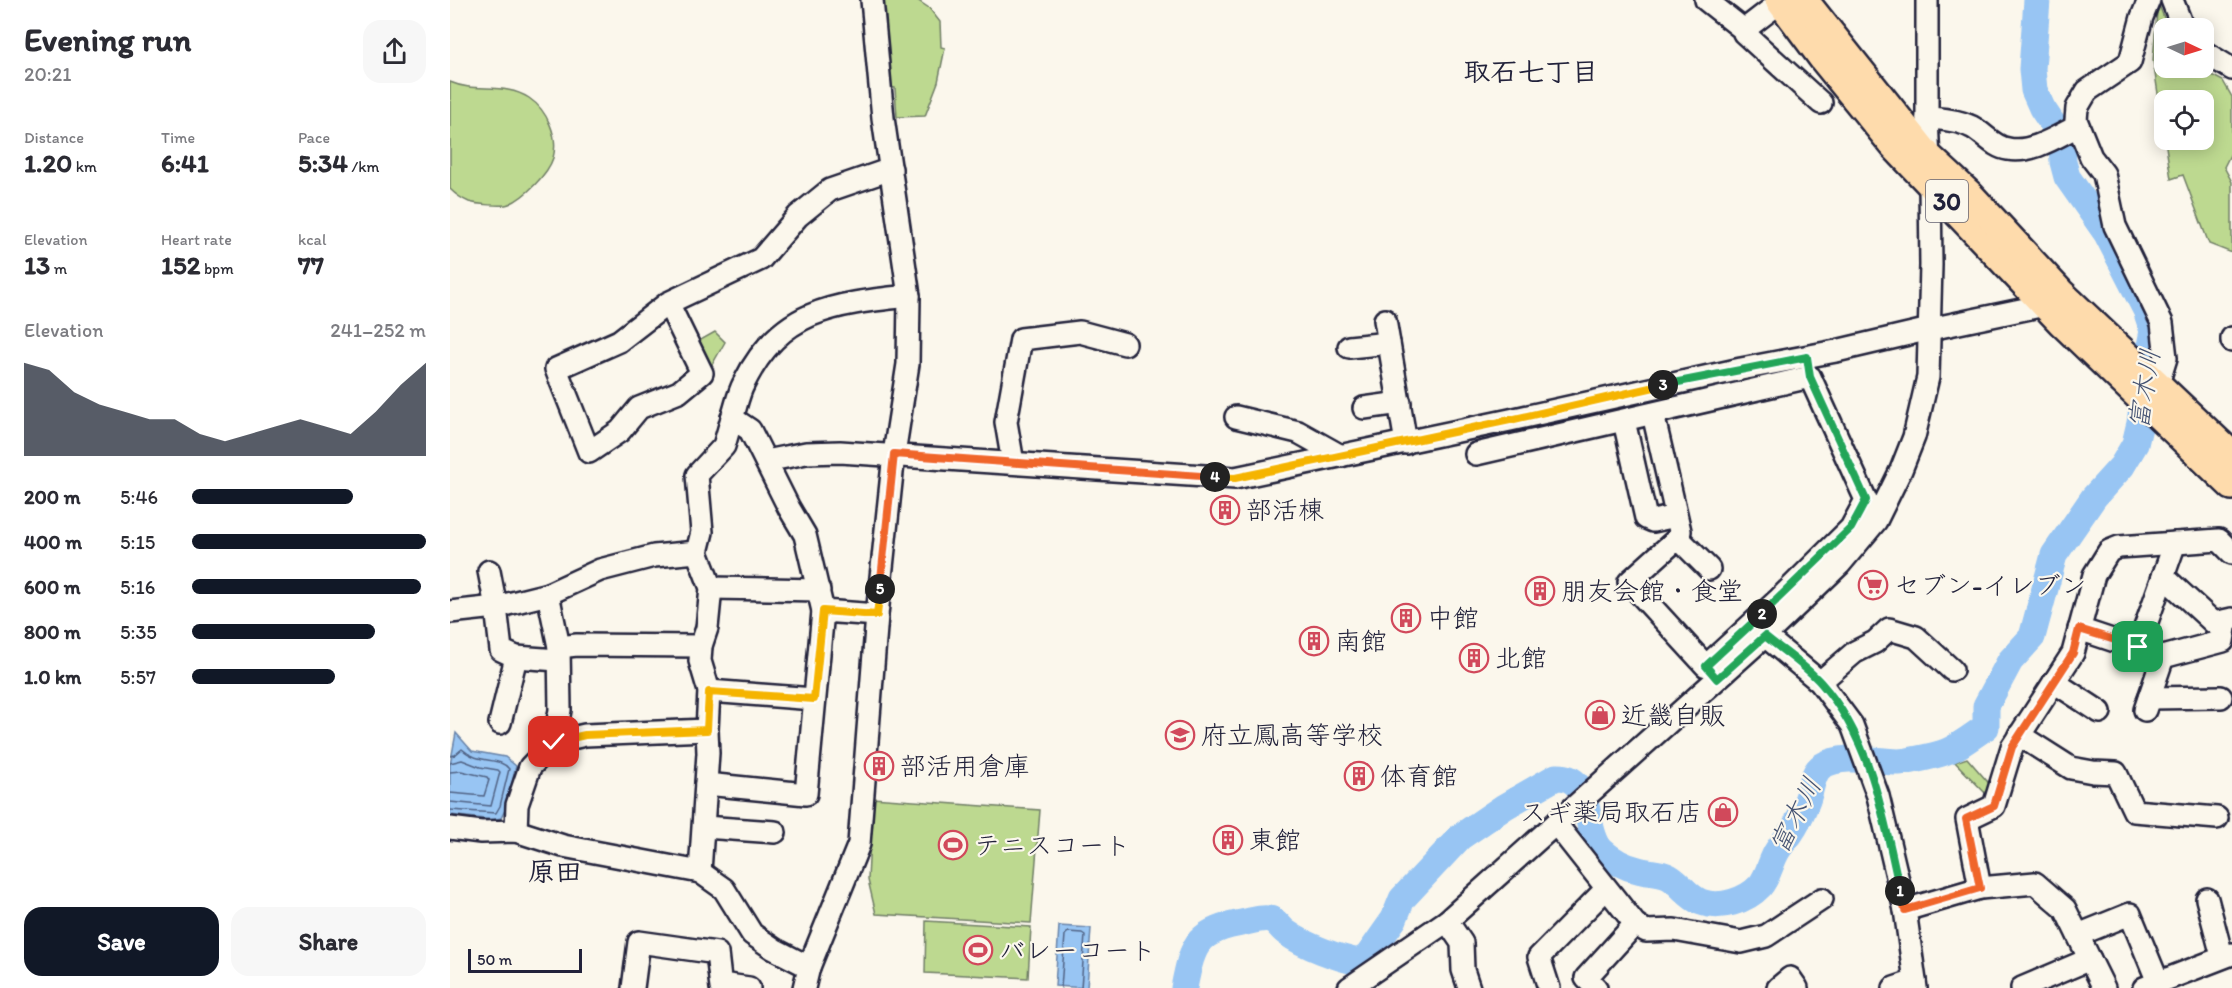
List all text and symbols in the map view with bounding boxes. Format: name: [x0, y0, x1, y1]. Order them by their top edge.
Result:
north arrow: [2154, 18, 2214, 78]
map controls: [2154, 18, 2214, 150]
text: Evening run: [24, 20, 191, 59]
button: share: [363, 20, 426, 83]
district label: 取石七丁目: [1464, 55, 1599, 88]
text: 20:21: [24, 62, 72, 86]
button: locate: [2154, 90, 2214, 150]
text: Distance: [24, 128, 84, 147]
text: Time: [161, 128, 195, 147]
text: Pace: [298, 128, 330, 147]
text: 1.20: [24, 147, 72, 179]
text: 6:41: [161, 147, 209, 179]
text: 5:34: [298, 147, 348, 179]
text: km: [72, 157, 97, 176]
text: /km: [348, 157, 379, 176]
road number: 30: [1926, 180, 1968, 222]
text: Elevation: [24, 230, 88, 249]
text: Heart rate: [161, 230, 232, 249]
text: kcal: [298, 230, 326, 249]
text: 13: [24, 249, 50, 281]
text: 152: [161, 249, 200, 281]
text: 77: [298, 249, 324, 281]
text: m: [50, 259, 67, 278]
text: bpm: [200, 259, 234, 278]
text: Elevation: [24, 318, 103, 342]
text: 241–252 m: [330, 318, 426, 342]
water label: 富木川: [2121, 346, 2167, 432]
pin: 3: [1648, 370, 1678, 400]
text: 3: [1659, 375, 1667, 394]
pin: 4: [1200, 462, 1230, 492]
text: 4: [1210, 467, 1220, 486]
text: 200 m: [24, 485, 80, 509]
text: 5:46: [120, 485, 158, 509]
building icon: 部活棟: [1209, 494, 1241, 526]
place label: 部活棟: [1246, 494, 1324, 526]
text: 400 m: [24, 530, 82, 554]
text: 5:15: [120, 530, 155, 554]
supermarket icon: セブン-イレブン: [1857, 569, 1889, 601]
place label: セブン-イレブン: [1894, 569, 2086, 601]
pin: 5: [865, 574, 895, 604]
text: 600 m: [24, 575, 81, 599]
text: 5:16: [120, 575, 155, 599]
building icon: 朋友会館・食堂: [1524, 575, 1556, 607]
place label: 朋友会館・食堂: [1561, 575, 1743, 607]
text: 5: [876, 579, 884, 598]
pin: 2: [1747, 599, 1777, 629]
building icon: 中館: [1390, 602, 1422, 634]
place label: 中館: [1427, 602, 1479, 634]
text: 2: [1758, 604, 1766, 623]
text: 800 m: [24, 620, 81, 644]
text: 5:35: [120, 620, 157, 644]
pin: [2112, 621, 2163, 672]
building icon: 南館: [1298, 625, 1330, 657]
place label: 南館: [1335, 625, 1387, 657]
icon: arrive: [2121, 630, 2154, 663]
building icon: 北館: [1458, 642, 1490, 674]
place label: 北館: [1495, 642, 1547, 674]
text: 1.0 km: [24, 665, 81, 689]
text: 5:57: [120, 665, 156, 689]
shop icon: 近畿自販: [1584, 699, 1616, 731]
place label: 近畿自販: [1621, 699, 1725, 731]
pin: [528, 716, 579, 767]
school or university icon: 府立鳳高等学校: [1164, 719, 1196, 751]
place label: 府立鳳高等学校: [1201, 719, 1383, 751]
icon: check: [537, 725, 570, 758]
building icon: 部活用倉庫: [863, 750, 895, 782]
place label: 部活用倉庫: [900, 750, 1030, 782]
building icon: 体育館: [1343, 760, 1375, 792]
place label: 体育館: [1380, 760, 1458, 792]
water label: 富木川: [1762, 771, 1828, 859]
place label: スギ薬局取石店: [1520, 796, 1702, 828]
shop icon: スギ薬局取石店: [1707, 796, 1739, 828]
building icon: 東館: [1212, 824, 1244, 856]
place label: 東館: [1249, 824, 1301, 856]
sports icon: テニスコート: [937, 829, 969, 861]
place label: テニスコート: [974, 829, 1131, 861]
district label: 原田: [528, 855, 582, 888]
pin: 1: [1885, 876, 1915, 906]
text: 1: [1896, 881, 1904, 900]
button: Save: [24, 907, 219, 976]
button: Share: [231, 907, 426, 976]
sports icon: バレーコート: [962, 934, 994, 966]
place label: バレーコート: [999, 934, 1156, 966]
scale bar: [468, 946, 582, 974]
text: 50 m: [477, 950, 512, 969]

